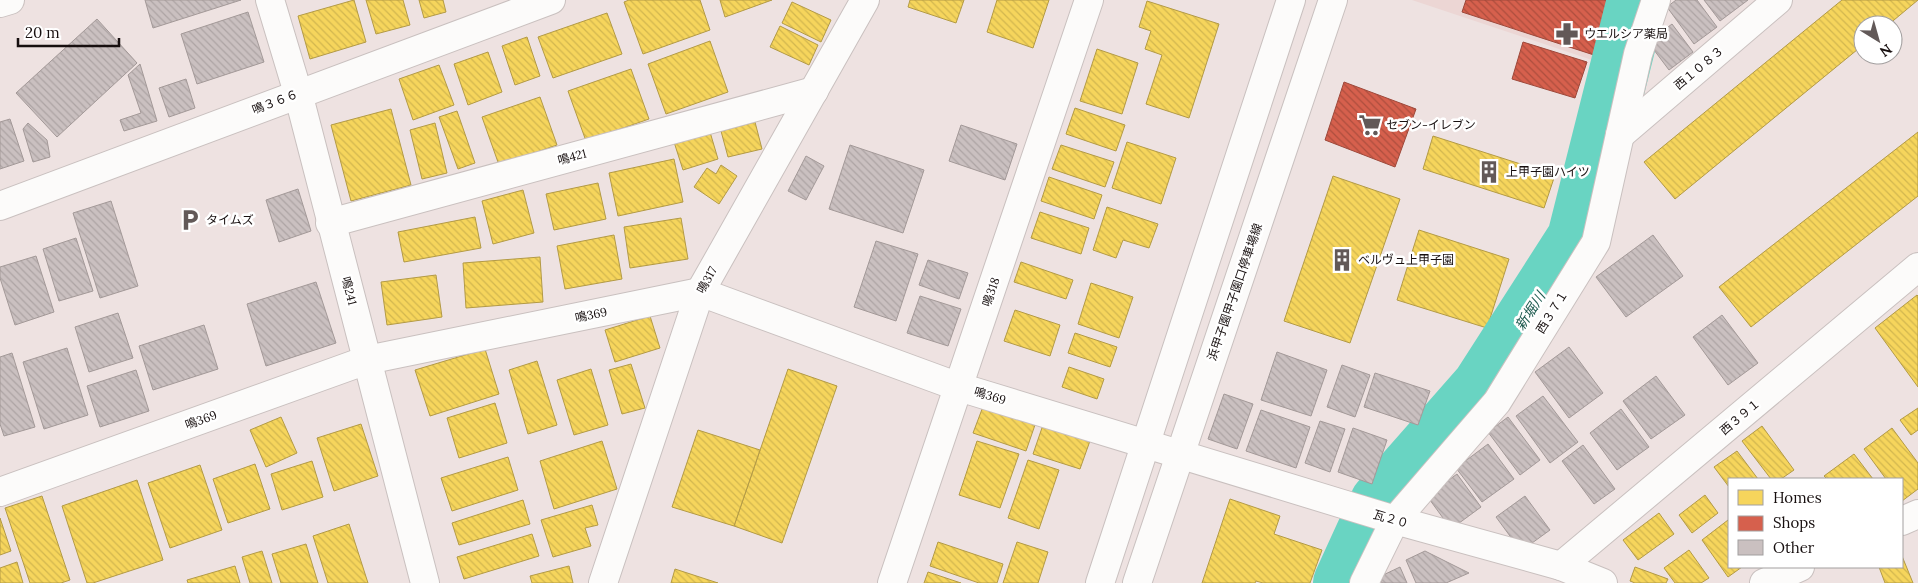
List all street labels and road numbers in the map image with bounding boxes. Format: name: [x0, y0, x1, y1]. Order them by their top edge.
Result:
street label: 西１０８３: [1671, 43, 1726, 93]
street label: 鳴３６６: [250, 86, 300, 117]
street label: 鳴421: [556, 145, 588, 168]
street label: 浜甲子園甲子園口停車場線: [1204, 221, 1265, 362]
street label: 鳴317: [693, 263, 720, 296]
street label: 鳴241: [338, 275, 360, 307]
street label: 鳴318: [979, 275, 1003, 308]
street label: 西３７１: [1532, 287, 1571, 336]
street label: 鳴369: [573, 304, 608, 325]
street label: 鳴369: [972, 384, 1008, 407]
street label: 西３９１: [1716, 395, 1763, 438]
street label: 鳴369: [183, 407, 219, 432]
street label: 瓦２０: [1372, 506, 1411, 531]

